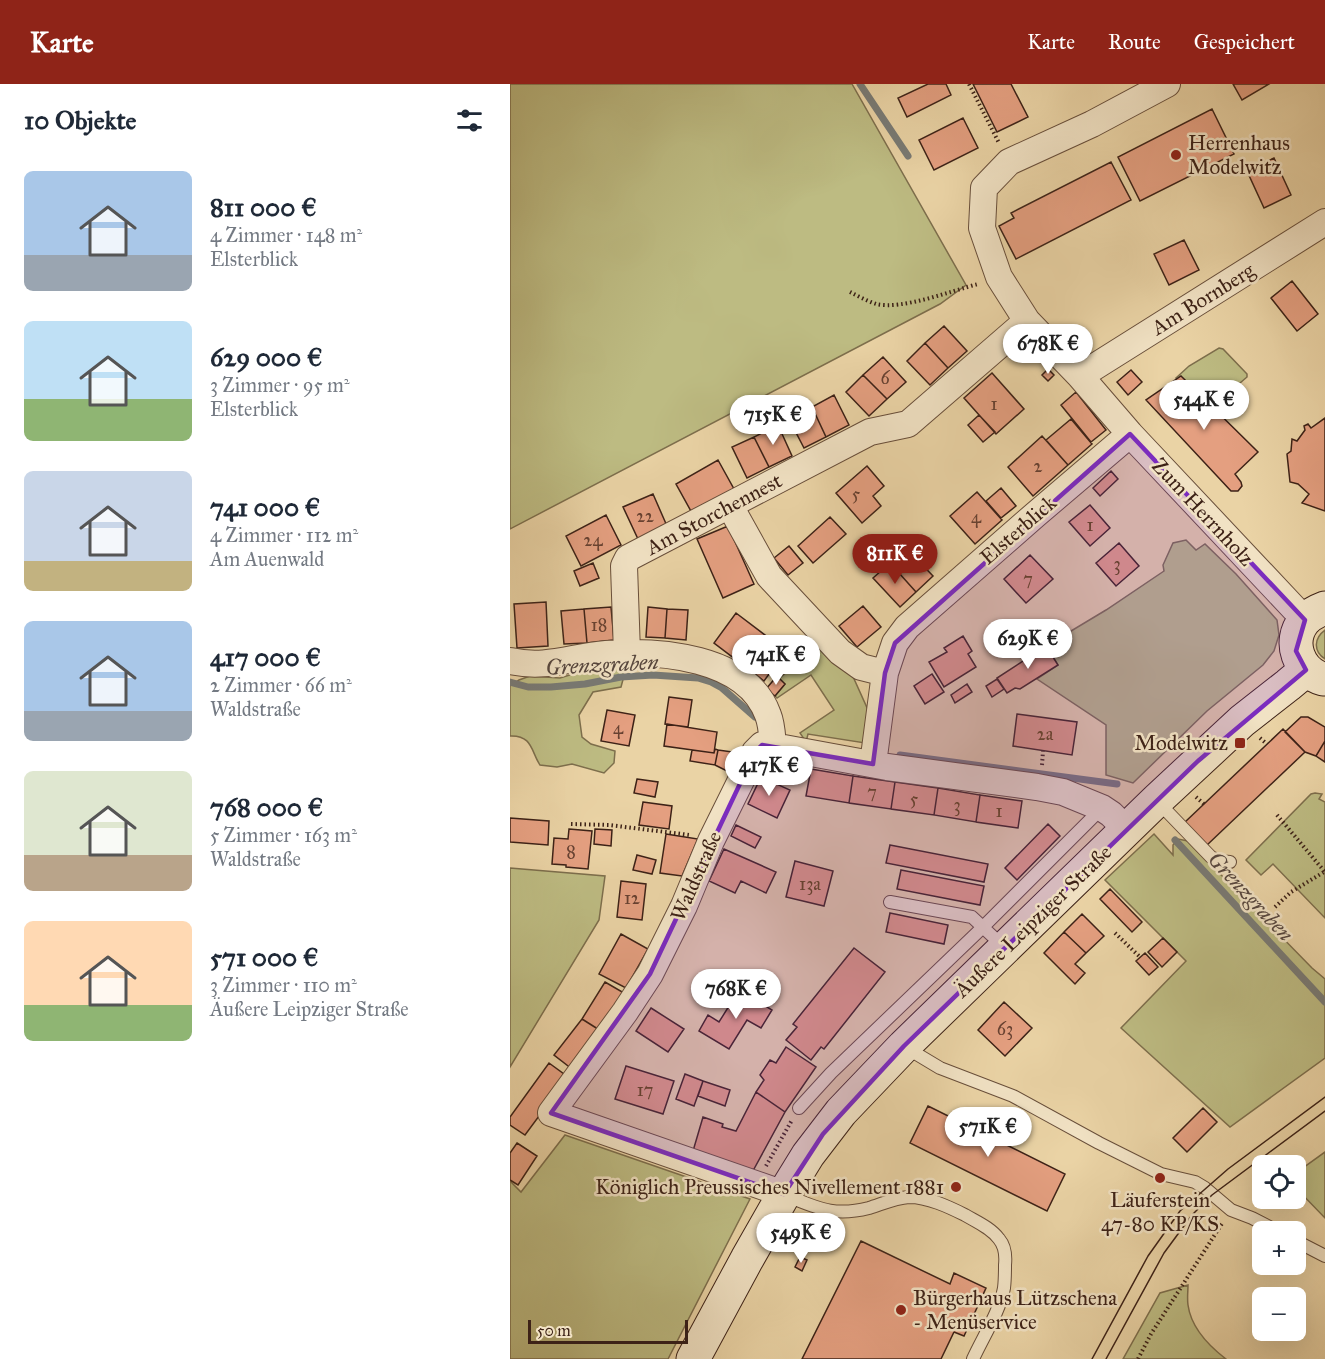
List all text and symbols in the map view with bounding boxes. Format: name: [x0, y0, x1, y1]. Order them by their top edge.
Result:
text: Karte: [30, 25, 94, 60]
text: Karte: [1027, 29, 1075, 55]
text: Route: [1108, 29, 1161, 55]
text: Gespeichert: [1194, 29, 1295, 55]
text: 10 Objekte: [24, 104, 136, 136]
icon: filters: [453, 104, 486, 137]
place label: Herrenhaus Modelwitz: [1188, 130, 1290, 180]
marker: Herrenhaus Modelwitz: [1169, 148, 1183, 162]
text: 811 000 €: [210, 191, 317, 223]
icon: home: [72, 195, 144, 267]
text: 4 Zimmer · 148 m²: [210, 223, 362, 247]
text: Elsterblick: [210, 247, 298, 271]
street label: Am Bornberg: [1146, 257, 1260, 341]
pin: 678K €: [999, 324, 1097, 375]
text: 678K €: [1017, 331, 1079, 355]
text: 629 000 €: [210, 341, 322, 373]
icon: home: [72, 345, 144, 417]
house number: 6: [880, 367, 890, 389]
text: 3 Zimmer · 95 m²: [210, 373, 350, 397]
pin: 544K €: [1155, 380, 1253, 431]
text: 544K €: [1173, 387, 1235, 411]
house number: 1: [990, 393, 998, 415]
pin: 715K €: [724, 395, 822, 446]
text: Elsterblick: [210, 397, 298, 421]
text: 715K €: [744, 402, 802, 426]
street label: Zum Herrnholz: [1146, 453, 1260, 571]
house number: 2: [1034, 455, 1043, 477]
street label: Am Storchennest: [641, 467, 787, 561]
house number: 5: [852, 483, 861, 505]
street label: Elsterblick: [975, 490, 1062, 570]
text: 741 000 €: [210, 491, 320, 523]
icon: home: [72, 495, 144, 567]
house number: 22: [636, 505, 654, 527]
house number: 4: [971, 506, 982, 528]
house number: 1: [1086, 514, 1094, 536]
text: 4 Zimmer · 112 m²: [210, 523, 358, 547]
house number: 24: [584, 529, 603, 551]
pin: 811K €: [846, 534, 944, 585]
text: 811K €: [866, 541, 924, 565]
text: Am Auenwald: [210, 547, 324, 571]
house number: 3: [1113, 553, 1121, 575]
house number: 7: [1023, 568, 1033, 590]
house number: 18: [591, 614, 607, 636]
pin: 629K €: [979, 619, 1077, 670]
text: 629K €: [997, 626, 1059, 650]
pin: 741K €: [727, 635, 825, 686]
text: 417 000 €: [210, 641, 321, 673]
text: 741K €: [746, 642, 806, 666]
icon: home: [72, 645, 144, 717]
water label: Grenzgraben: [545, 648, 660, 681]
text: 2 Zimmer · 66 m²: [210, 673, 352, 697]
text: Waldstraße: [210, 697, 301, 721]
house number: 4: [613, 717, 624, 739]
house number: 2a: [1037, 723, 1054, 745]
place label: Modelwitz: [1135, 730, 1228, 756]
marker: Modelwitz: [1233, 736, 1247, 750]
pin: 417K €: [720, 746, 818, 797]
text: 417K €: [739, 753, 799, 777]
house number: 7: [867, 781, 877, 803]
house number: 5: [910, 788, 919, 810]
text: 768 000 €: [210, 791, 323, 823]
house number: 3: [953, 794, 961, 816]
icon: home: [72, 795, 144, 867]
house number: 1: [995, 800, 1003, 822]
text: 5 Zimmer · 163 m²: [210, 823, 357, 847]
street label: Waldstraße: [665, 827, 727, 925]
street label: Äußere Leipziger Straße: [948, 839, 1117, 1003]
house number: 8: [566, 841, 576, 863]
water label: Grenzgraben: [1202, 846, 1299, 947]
text: Waldstraße: [210, 847, 301, 871]
house number: 13a: [799, 873, 821, 895]
house number: 12: [624, 887, 640, 909]
text: 571 000 €: [210, 941, 319, 973]
icon: home: [72, 945, 144, 1017]
pin: 768K €: [687, 969, 785, 1020]
text: 3 Zimmer · 110 m²: [210, 973, 357, 997]
text: 768K €: [705, 976, 767, 1000]
text: Äußere Leipziger Straße: [210, 997, 409, 1021]
house number: 63: [997, 1018, 1013, 1040]
house number: 17: [637, 1079, 653, 1101]
pin: 571K €: [939, 1107, 1037, 1158]
text: 571K €: [959, 1114, 1017, 1138]
map controls: [1252, 1155, 1306, 1341]
button: locate: [1252, 1155, 1306, 1209]
marker: Läuferstein 47-80 KP/KS: [1153, 1171, 1167, 1185]
place label: Königlich Preussisches Nivellement 1881: [595, 1174, 944, 1200]
marker: Königlich Preussisches Nivellement 1881: [949, 1180, 963, 1194]
place label: Läuferstein 47-80 KP/KS: [1101, 1187, 1219, 1237]
pin: 549K €: [752, 1213, 850, 1264]
text: 549K €: [770, 1220, 832, 1244]
button: +: [1252, 1221, 1306, 1275]
place label: Bürgerhaus Lützschena - Menüservice: [913, 1285, 1117, 1335]
button: −: [1252, 1287, 1306, 1341]
marker: Bürgerhaus Lützschena - Menüservice: [894, 1303, 908, 1317]
scale bar: [528, 1317, 688, 1344]
text: 50 m: [537, 1321, 571, 1340]

